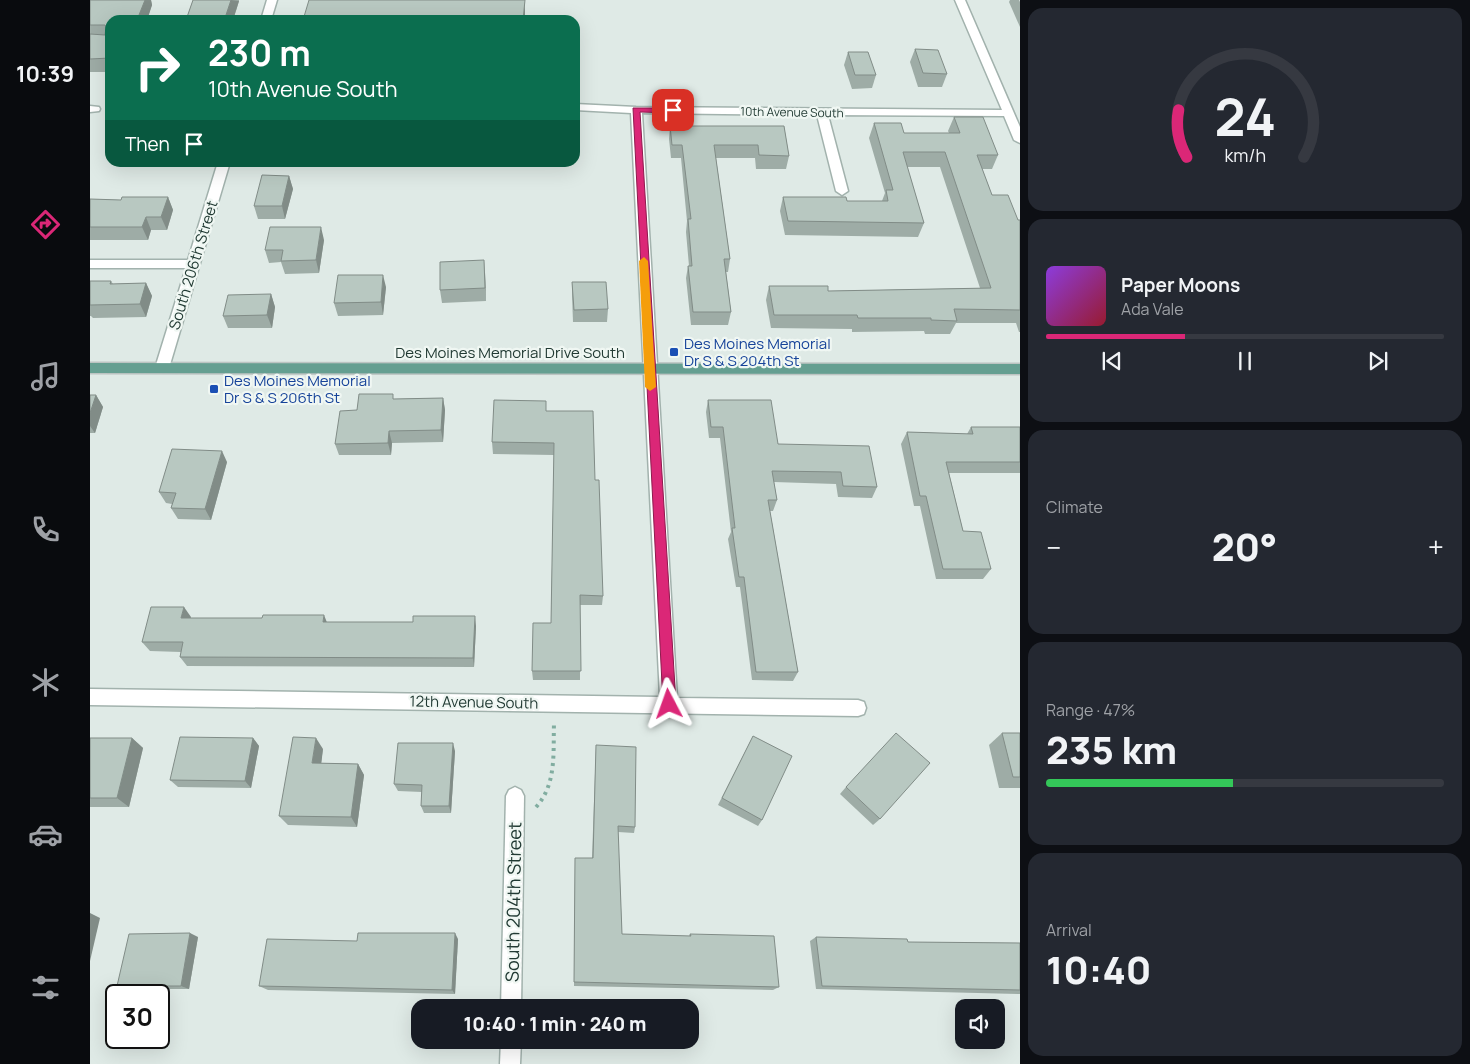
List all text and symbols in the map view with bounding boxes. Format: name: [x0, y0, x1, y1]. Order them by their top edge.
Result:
text: 230 m: [208, 29, 311, 77]
icon: right: [125, 35, 190, 100]
text: 10:39: [16, 59, 74, 89]
text: 10th Avenue South: [208, 74, 398, 104]
text: 24: [1214, 81, 1276, 152]
pin: [652, 89, 694, 131]
icon: arrive: [659, 96, 687, 124]
street label: 10th Avenue South: [740, 103, 844, 121]
icon: arrive: [180, 130, 208, 158]
text: Then: [125, 131, 170, 157]
text: km/h: [1224, 143, 1266, 167]
street label: South 206th Street: [163, 198, 223, 332]
icon: directions: [28, 207, 63, 242]
text: Paper Moons: [1121, 272, 1240, 298]
text: Ada Vale: [1121, 298, 1184, 320]
place label: Des Moines Memorial Dr S & S 204th St: [684, 333, 831, 371]
street label: Des Moines Memorial Drive South: [395, 342, 625, 363]
marker: Des Moines Memorial Dr S & S 204th St: [668, 346, 680, 358]
icon: previous: [1098, 347, 1126, 375]
icon: pause: [1231, 347, 1259, 375]
icon: next: [1364, 347, 1392, 375]
icon: music: [28, 359, 63, 394]
place label: Des Moines Memorial Dr S & S 206th St: [224, 370, 371, 408]
marker: Des Moines Memorial Dr S & S 206th St: [208, 383, 220, 395]
text: Climate: [1046, 496, 1103, 518]
icon: phone: [28, 512, 63, 547]
text: 20°: [1212, 520, 1277, 572]
text: −: [1046, 528, 1061, 566]
text: +: [1428, 528, 1444, 566]
icon: climate: [28, 665, 63, 700]
position arrow: [642, 677, 694, 729]
street label: 12th Avenue South: [410, 690, 539, 714]
text: Range · 47%: [1046, 699, 1135, 721]
text: 235 km: [1046, 723, 1177, 775]
icon: car: [28, 817, 63, 852]
street label: South 204th Street: [500, 822, 526, 982]
text: Arrival: [1046, 919, 1092, 941]
text: 10:40: [1046, 943, 1151, 995]
icon: filters: [28, 970, 63, 1005]
speed limit sign: 30: [105, 984, 170, 1049]
map controls: [955, 999, 1005, 1049]
button: sound: [955, 999, 1005, 1049]
text: 10:40 · 1 min · 240 m: [464, 1011, 646, 1037]

